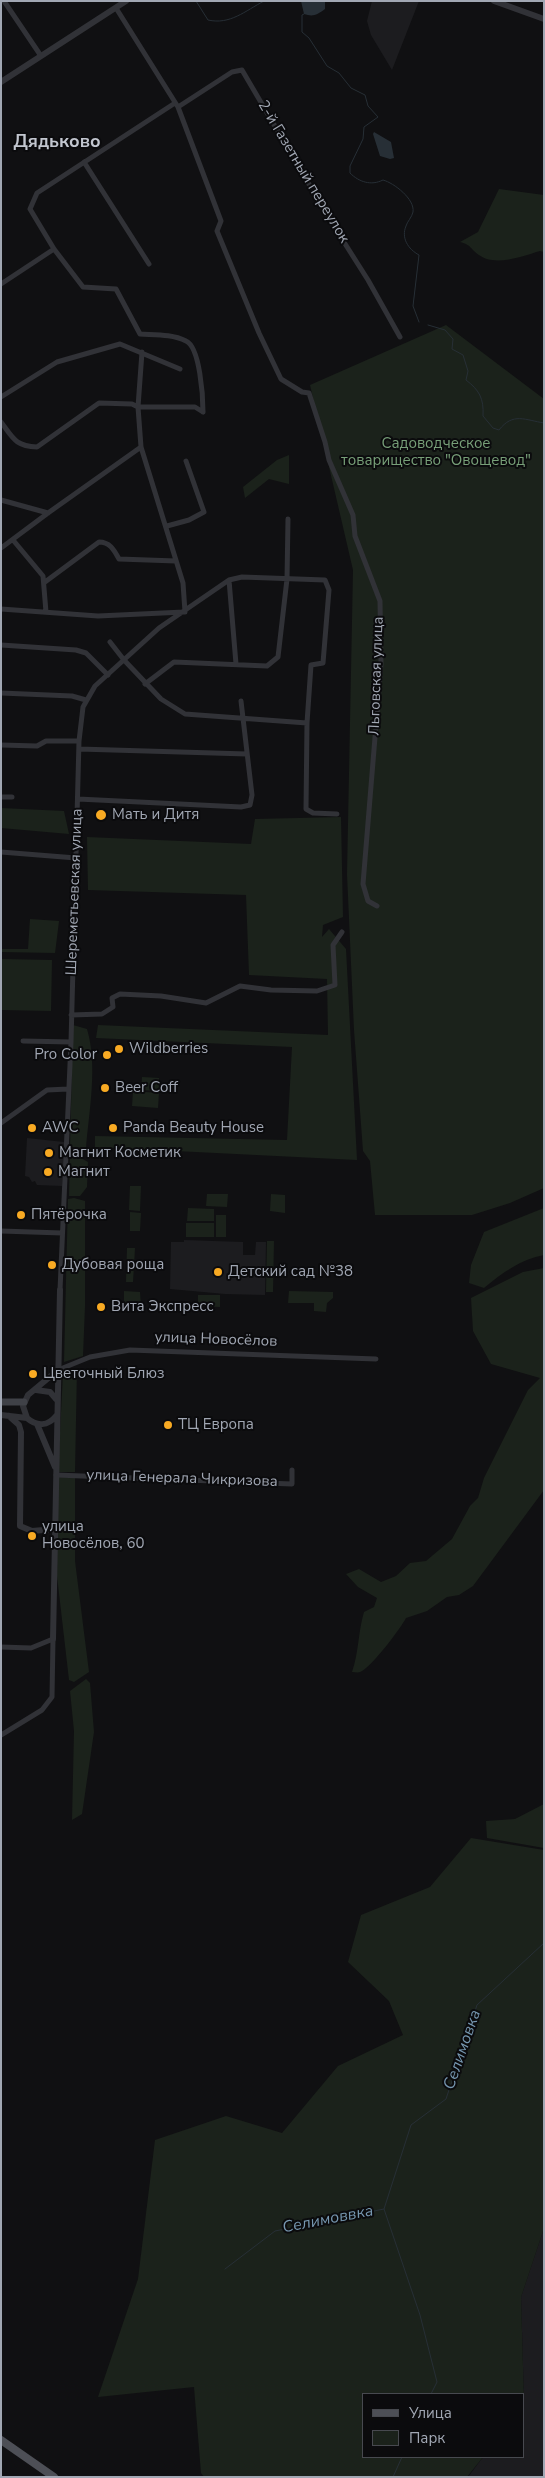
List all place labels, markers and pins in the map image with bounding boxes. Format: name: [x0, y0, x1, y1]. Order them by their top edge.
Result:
place label: Мать и Дитя: [112, 806, 199, 824]
marker: Мать и Дитя: [94, 808, 108, 822]
place label: Wildberries: [129, 1040, 208, 1058]
marker: Wildberries: [113, 1043, 125, 1055]
place label: Pro Color: [34, 1046, 97, 1064]
marker: Pro Color: [101, 1049, 113, 1061]
place label: Beer Coff: [115, 1079, 178, 1097]
marker: Beer Coff: [99, 1082, 111, 1094]
place label: AWC: [42, 1119, 78, 1137]
place label: Panda Beauty House: [123, 1119, 264, 1137]
marker: AWC: [26, 1122, 38, 1134]
marker: Panda Beauty House: [107, 1122, 119, 1134]
place label: Магнит Косметик: [59, 1144, 181, 1162]
marker: Магнит Косметик: [43, 1147, 55, 1159]
place label: Магнит: [58, 1163, 110, 1181]
marker: Магнит: [42, 1166, 54, 1178]
place label: Пятёрочка: [31, 1206, 107, 1224]
marker: Пятёрочка: [15, 1209, 27, 1221]
place label: Дубовая роща: [62, 1256, 164, 1274]
marker: Дубовая роща: [46, 1259, 58, 1271]
place label: Детский сад №38: [228, 1263, 353, 1281]
marker: Детский сад №38: [212, 1266, 224, 1278]
place label: Вита Экспресс: [111, 1298, 214, 1316]
marker: Вита Экспресс: [95, 1301, 107, 1313]
place label: Цветочный Блюз: [43, 1365, 164, 1383]
marker: Цветочный Блюз: [27, 1368, 39, 1380]
place label: ТЦ Европа: [178, 1416, 254, 1434]
marker: ТЦ Европа: [162, 1419, 174, 1431]
place label: улица Новосёлов, 60: [42, 1518, 144, 1553]
marker: улица Новосёлов, 60: [26, 1530, 38, 1542]

